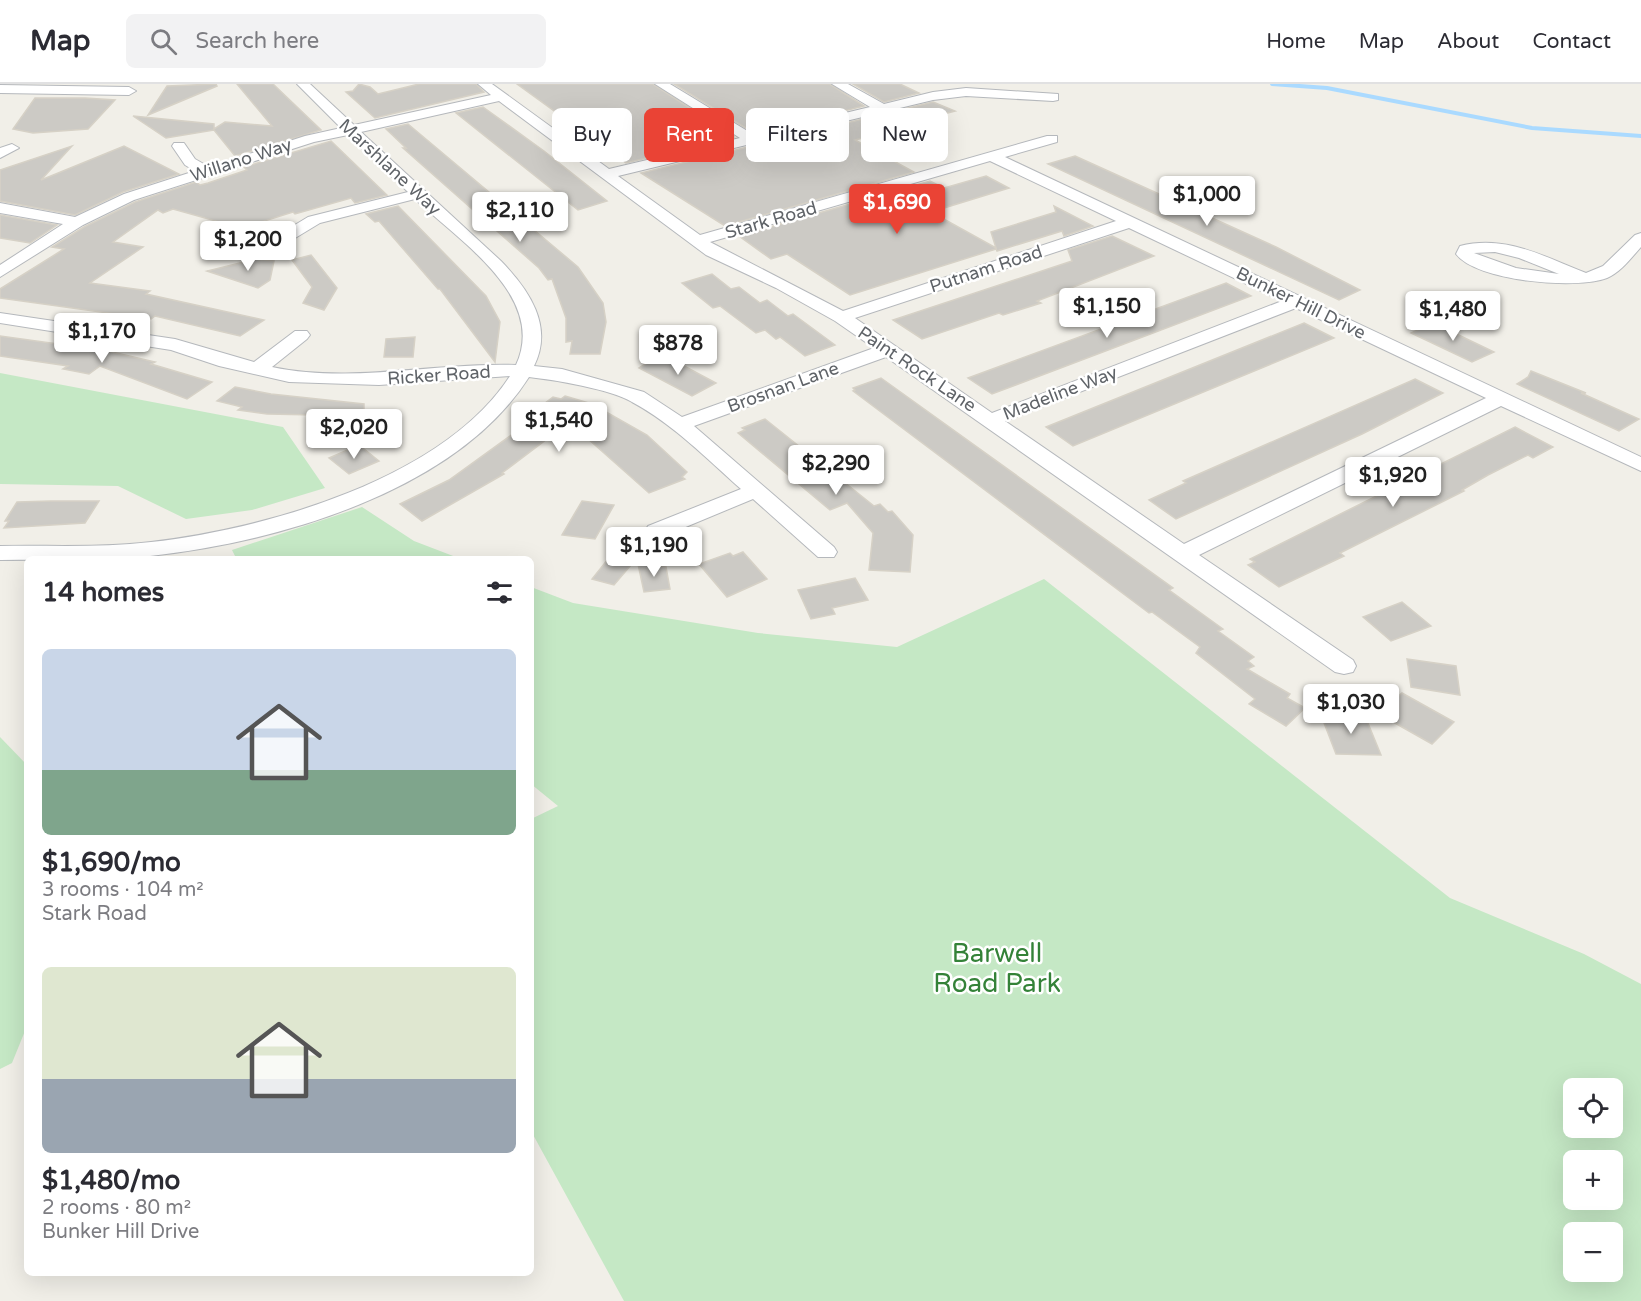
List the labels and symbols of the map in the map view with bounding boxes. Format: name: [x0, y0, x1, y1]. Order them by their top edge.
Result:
street label: Marshlane Way: [334, 114, 446, 220]
street label: Willano Way: [188, 133, 295, 187]
pin: $1,000: [1158, 176, 1256, 227]
pin: $1,690: [848, 184, 946, 235]
pin: $2,110: [471, 192, 569, 243]
street label: Stark Road: [723, 196, 819, 244]
pin: $1,200: [199, 221, 297, 272]
street label: Putnam Road: [927, 240, 1045, 298]
street label: Bunker Hill Drive: [1233, 262, 1369, 344]
pin: $1,150: [1058, 288, 1156, 339]
pin: $1,480: [1404, 291, 1502, 342]
pin: $1,170: [53, 313, 151, 364]
street label: Paint Rock Lane: [854, 321, 980, 417]
pin: $878: [642, 325, 714, 376]
street label: Brosnan Lane: [724, 357, 842, 417]
street label: Ricker Road: [387, 360, 491, 390]
street label: Madeline Way: [1000, 361, 1121, 425]
pin: $1,540: [510, 402, 608, 453]
pin: $2,020: [305, 409, 403, 460]
pin: $2,290: [787, 445, 885, 496]
pin: $1,920: [1344, 457, 1442, 508]
pin: $1,190: [605, 527, 703, 578]
pin: $1,030: [1302, 684, 1400, 735]
park label: Barwell Road Park: [933, 938, 1061, 999]

